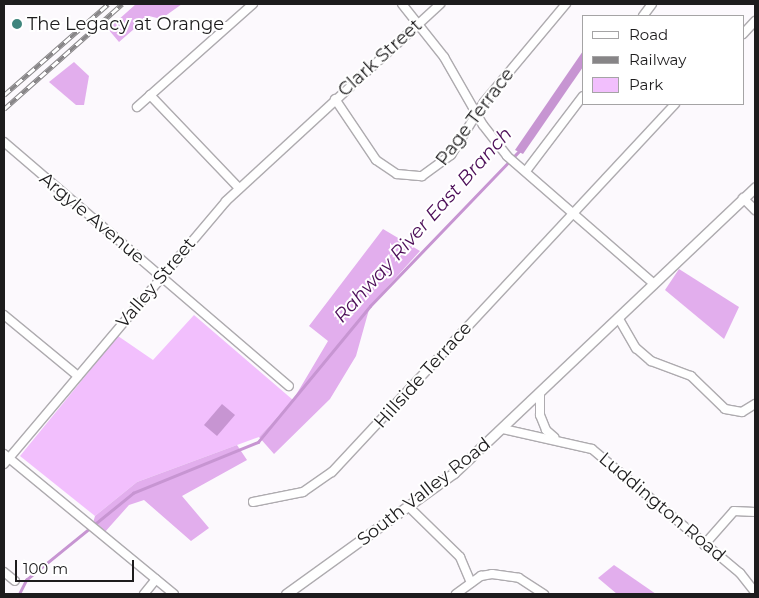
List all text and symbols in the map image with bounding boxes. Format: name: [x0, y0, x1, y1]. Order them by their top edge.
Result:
place label: The Legacy at Orange: [27, 13, 224, 35]
street label: Clark Street: [334, 15, 426, 101]
legend: [582, 15, 744, 105]
marker: The Legacy at Orange: [11, 18, 23, 30]
text: Road: [629, 25, 668, 44]
text: Railway: [629, 50, 686, 69]
street label: Page Terrace: [431, 64, 519, 170]
text: Park: [629, 75, 663, 94]
water label: Rahway River East Branch: [329, 123, 517, 327]
street label: Argyle Avenue: [35, 168, 149, 268]
street label: Valley Street: [112, 233, 200, 333]
street label: Hillside Terrace: [370, 317, 476, 433]
street label: South Valley Road: [353, 433, 495, 551]
street label: Luddington Road: [594, 448, 730, 566]
scale bar: [18, 550, 136, 582]
text: 100 m: [23, 559, 68, 578]

